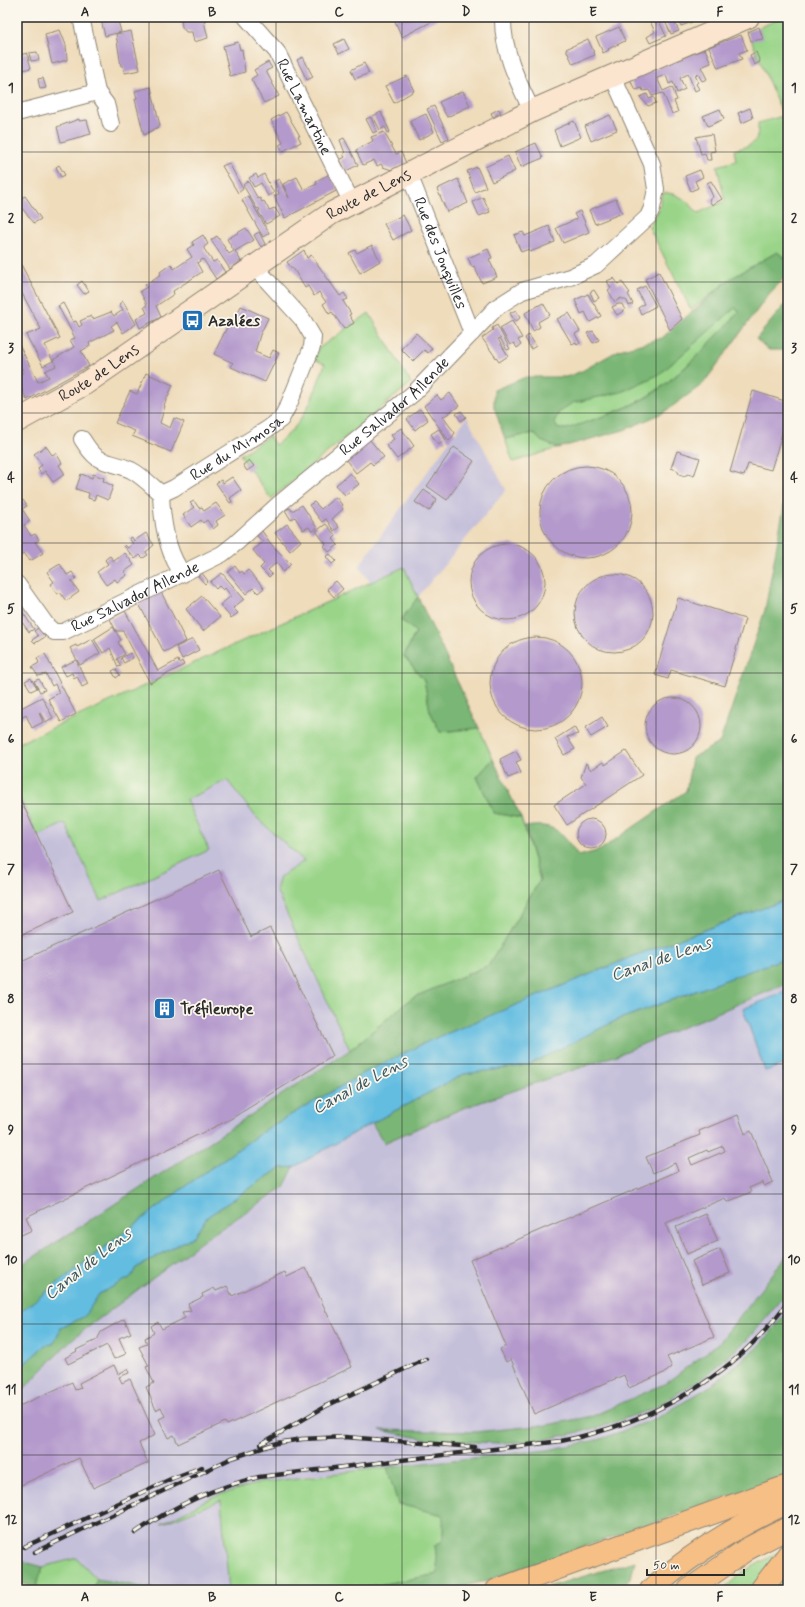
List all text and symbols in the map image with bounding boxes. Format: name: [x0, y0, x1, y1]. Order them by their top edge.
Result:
text: A: [81, 4, 89, 21]
text: B: [208, 4, 217, 21]
text: C: [334, 4, 344, 21]
text: D: [462, 4, 471, 21]
text: E: [589, 4, 597, 21]
text: F: [717, 4, 724, 21]
street label: Rue Lamartine: [272, 55, 337, 159]
text: 1: [8, 80, 14, 97]
text: 1: [791, 80, 797, 97]
street label: Route de Lens: [322, 164, 415, 224]
street label: Rue des Jonquilles: [409, 194, 472, 312]
text: 2: [8, 210, 15, 227]
text: 2: [791, 210, 798, 227]
bus stop icon: Azalées: [180, 308, 206, 334]
place label: Azalées: [208, 311, 261, 332]
street label: Route de Lens: [55, 339, 143, 407]
text: 3: [8, 340, 14, 357]
text: 3: [791, 340, 797, 357]
street label: Rue Salvador Allende: [335, 352, 454, 461]
street label: Rue du Mimosa: [186, 410, 289, 486]
text: 4: [7, 470, 15, 487]
text: 4: [790, 470, 798, 487]
street label: Rue Salvador Allende: [67, 556, 203, 637]
text: 5: [7, 601, 15, 618]
text: 5: [790, 601, 798, 618]
text: 6: [8, 731, 15, 748]
text: 6: [791, 731, 798, 748]
text: 7: [7, 861, 15, 878]
text: 7: [790, 861, 798, 878]
water label: Canal de Lens: [608, 931, 715, 986]
text: 8: [7, 991, 15, 1008]
text: 8: [790, 991, 798, 1008]
building icon: Tréfileurope: [151, 996, 177, 1022]
place label: Tréfileurope: [180, 999, 253, 1020]
water label: Canal de Lens: [309, 1050, 413, 1119]
text: 9: [8, 1122, 15, 1139]
text: 9: [791, 1122, 798, 1139]
water label: Canal de Lens: [40, 1222, 137, 1305]
text: 10: [4, 1252, 18, 1269]
text: 10: [787, 1252, 801, 1269]
text: 11: [5, 1382, 17, 1399]
text: 11: [788, 1382, 800, 1399]
text: 12: [5, 1512, 17, 1529]
text: 12: [788, 1512, 800, 1529]
scale bar: [647, 1551, 744, 1577]
text: 50 m: [653, 1558, 680, 1574]
text: A: [81, 1589, 89, 1606]
text: B: [208, 1589, 217, 1606]
text: C: [334, 1589, 344, 1606]
text: D: [462, 1589, 471, 1606]
text: E: [589, 1589, 597, 1606]
text: F: [717, 1589, 724, 1606]

